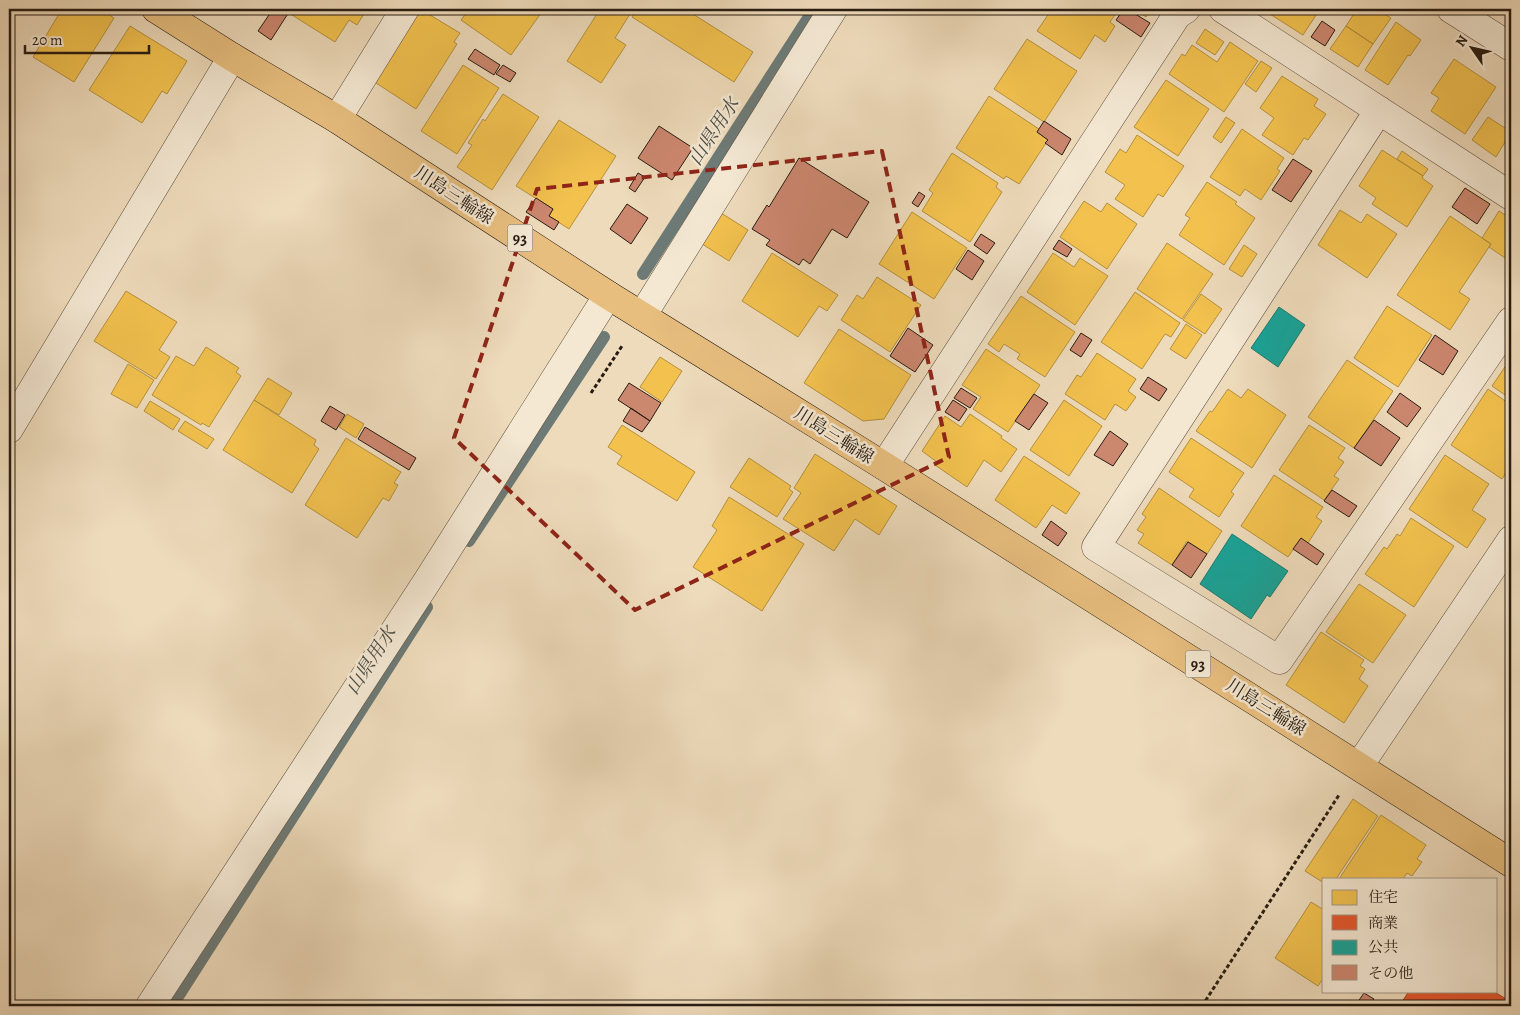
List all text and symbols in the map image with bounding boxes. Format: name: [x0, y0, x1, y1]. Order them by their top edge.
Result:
scale bar: [25, 22, 149, 54]
north arrow: [1448, 22, 1498, 72]
text: 20 m: [32, 30, 63, 50]
text: N: [1451, 31, 1472, 51]
water label: 山県用水: [682, 91, 747, 171]
street label: 川島三輪線: [410, 160, 498, 230]
road number: 93: [508, 224, 532, 252]
street label: 川島三輪線: [789, 401, 879, 469]
water label: 山県用水: [339, 620, 404, 700]
road number: 93: [1186, 651, 1210, 678]
street label: 川島三輪線: [1221, 673, 1311, 741]
legend: [1322, 878, 1498, 992]
text: 住宅: [1368, 887, 1398, 907]
text: 商業: [1368, 913, 1398, 933]
text: 公共: [1368, 937, 1398, 957]
text: その他: [1368, 963, 1413, 983]

